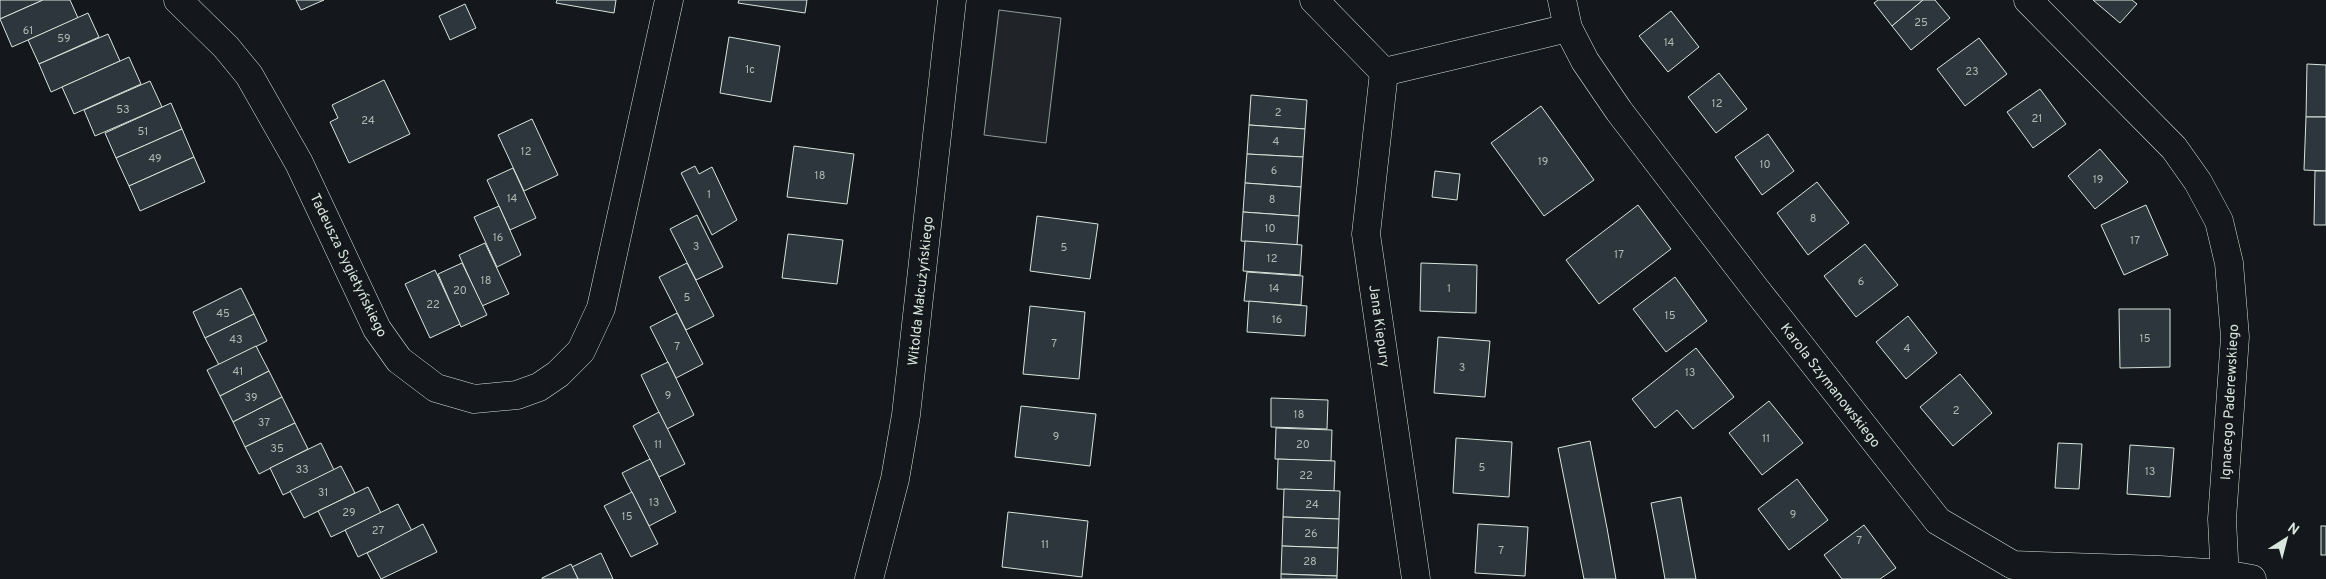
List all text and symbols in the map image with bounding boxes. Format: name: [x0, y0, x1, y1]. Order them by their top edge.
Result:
house number: 25: [1914, 16, 1928, 30]
house number: 61: [23, 24, 33, 38]
house number: 59: [57, 32, 71, 46]
house number: 14: [1664, 36, 1675, 50]
house number: 1c: [745, 63, 755, 77]
house number: 23: [1965, 65, 1979, 79]
house number: 12: [1712, 97, 1722, 111]
house number: 53: [116, 103, 130, 117]
house number: 2: [1275, 106, 1281, 120]
house number: 21: [2032, 112, 2042, 126]
house number: 24: [361, 114, 375, 128]
house number: 51: [138, 125, 148, 139]
house number: 4: [1273, 135, 1280, 149]
house number: 12: [521, 145, 531, 159]
house number: 49: [148, 152, 162, 166]
house number: 19: [1538, 155, 1548, 169]
house number: 10: [1759, 158, 1771, 172]
house number: 6: [1271, 164, 1277, 178]
house number: 18: [815, 169, 825, 183]
house number: 19: [2093, 173, 2103, 187]
house number: 1: [707, 188, 711, 202]
street label: Tadeusza Sygietyńskiego: [305, 191, 390, 341]
house number: 14: [507, 192, 518, 206]
house number: 8: [1269, 193, 1275, 207]
house number: 8: [1810, 212, 1816, 226]
street label: Witolda Małcużyńskiego: [905, 215, 938, 367]
house number: 10: [1264, 222, 1276, 236]
house number: 16: [493, 231, 503, 245]
house number: 17: [2130, 234, 2140, 248]
house number: 3: [693, 240, 699, 254]
house number: 5: [1061, 241, 1068, 255]
house number: 17: [1614, 248, 1624, 262]
house number: 12: [1267, 252, 1277, 266]
house number: 18: [481, 274, 491, 288]
house number: 6: [1858, 275, 1864, 289]
house number: 14: [1269, 282, 1280, 296]
house number: 1: [1447, 282, 1451, 296]
house number: 20: [453, 284, 467, 298]
street label: Jana Kiepury: [1364, 284, 1393, 369]
house number: 5: [684, 291, 691, 305]
house number: 22: [426, 298, 440, 312]
house number: 45: [216, 307, 230, 321]
house number: 15: [1665, 309, 1676, 323]
house number: 16: [1272, 313, 1282, 327]
street label: Karola Szymanowskiego: [1776, 320, 1884, 452]
street label: Ignacego Paderewskiego: [2218, 323, 2243, 481]
house number: 15: [2140, 332, 2151, 346]
house number: 43: [229, 333, 243, 347]
house number: 7: [1051, 337, 1057, 351]
house number: 7: [674, 340, 680, 354]
house number: 4: [1904, 342, 1911, 356]
house number: 3: [1459, 361, 1465, 375]
house number: 41: [233, 365, 243, 379]
house number: 13: [1685, 366, 1695, 380]
house number: 9: [665, 389, 671, 403]
house number: 39: [245, 391, 257, 405]
house number: 2: [1953, 404, 1959, 418]
house number: 18: [1294, 408, 1304, 422]
house number: 37: [258, 416, 270, 430]
house number: 9: [1053, 430, 1059, 444]
house number: 11: [1762, 432, 1770, 446]
house number: 11: [654, 438, 662, 452]
house number: 20: [1296, 438, 1310, 452]
house number: 35: [270, 442, 284, 456]
house number: 5: [1479, 461, 1486, 475]
house number: 33: [295, 463, 309, 477]
house number: 13: [2145, 465, 2155, 479]
house number: 22: [1299, 469, 1313, 483]
house number: 31: [318, 486, 328, 500]
house number: 13: [649, 496, 659, 510]
house number: 24: [1305, 498, 1319, 512]
house number: 29: [342, 506, 356, 520]
house number: 9: [1790, 508, 1796, 522]
house number: 15: [622, 510, 633, 524]
north arrow: [2261, 514, 2311, 564]
text: N: [2284, 520, 2302, 540]
house number: 27: [372, 524, 384, 538]
house number: 26: [1304, 527, 1318, 541]
house number: 7: [1856, 534, 1862, 548]
house number: 11: [1041, 538, 1049, 552]
house number: 7: [1498, 544, 1504, 558]
house number: 28: [1303, 555, 1317, 569]

